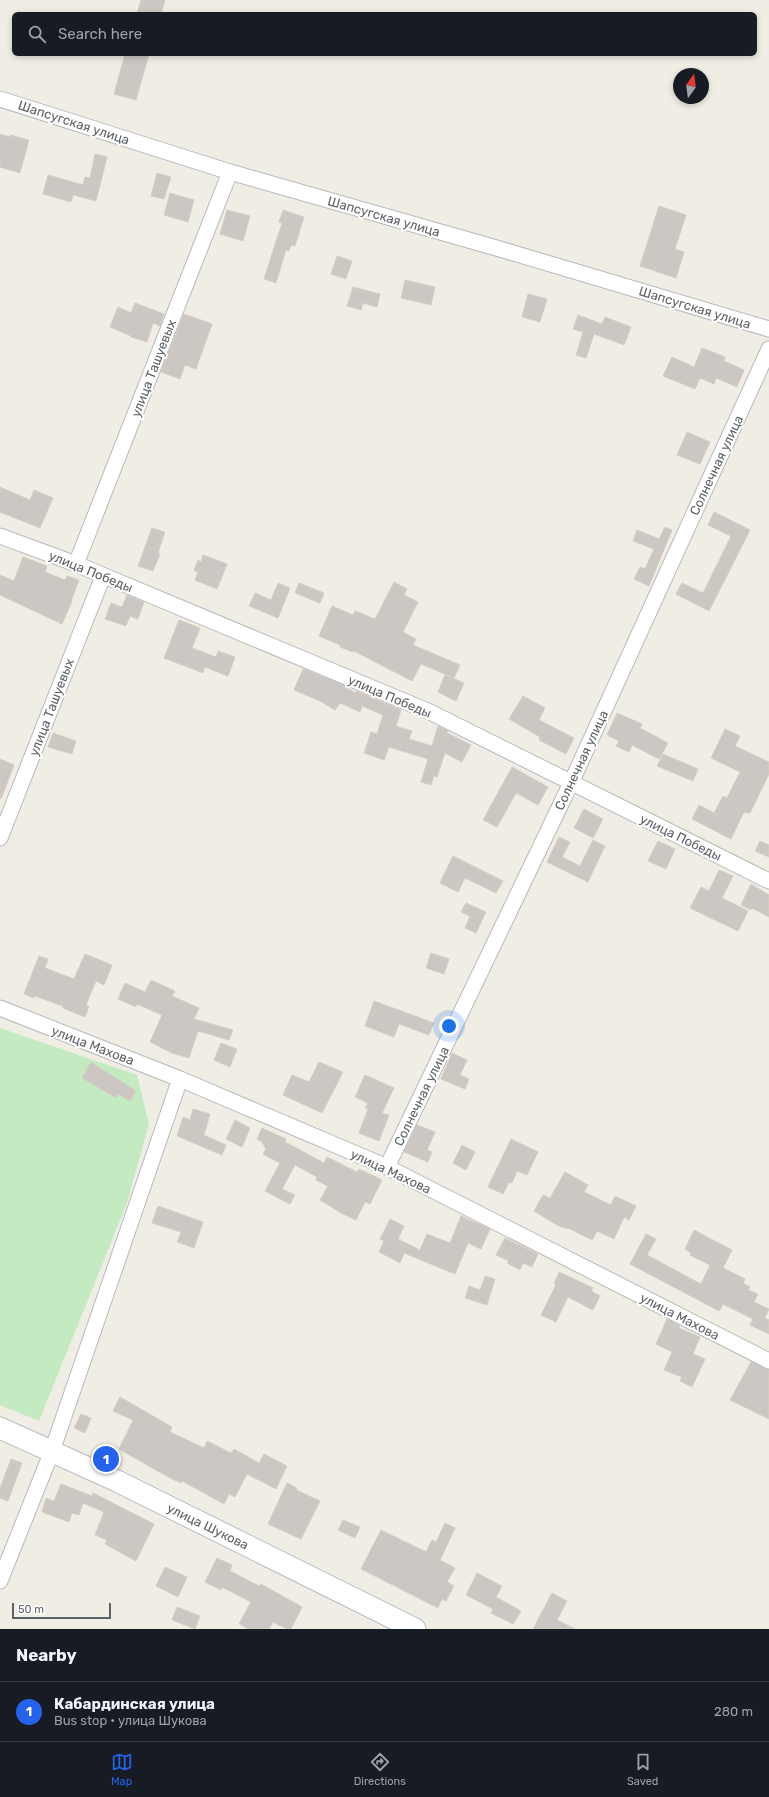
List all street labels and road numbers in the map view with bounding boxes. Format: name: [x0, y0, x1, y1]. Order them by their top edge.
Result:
street label: Шапсугская улица: [16, 97, 131, 148]
street label: Шапсугская улица: [326, 193, 442, 240]
street label: Шапсугская улица: [637, 283, 753, 332]
street label: улица Ташуевых: [128, 317, 179, 419]
street label: Солнечная улица: [687, 413, 746, 518]
street label: улица Победы: [47, 548, 135, 595]
street label: улица Ташуевых: [26, 656, 77, 758]
street label: улица Победы: [346, 672, 434, 721]
street label: Солнечная улица: [552, 708, 611, 813]
street label: улица Победы: [637, 811, 724, 864]
street label: улица Махова: [50, 1023, 136, 1068]
street label: Солнечная улица: [391, 1044, 452, 1148]
street label: улица Махова: [348, 1146, 433, 1197]
street label: улица Махова: [638, 1290, 722, 1343]
street label: улица Шукова: [165, 1500, 251, 1553]

